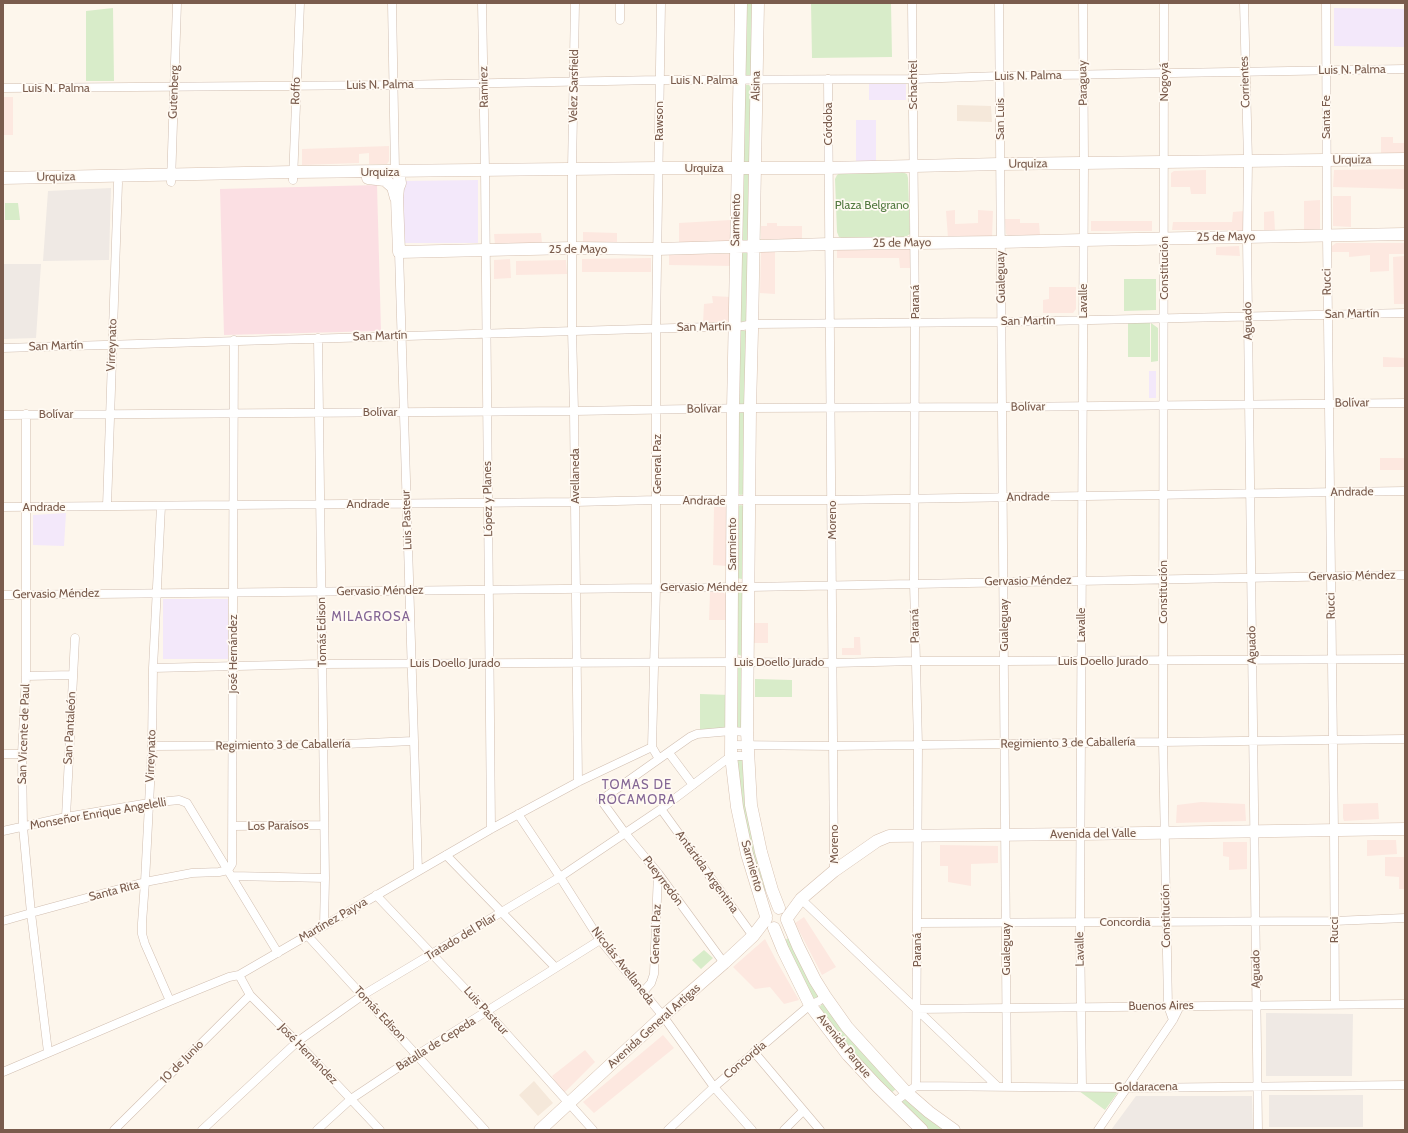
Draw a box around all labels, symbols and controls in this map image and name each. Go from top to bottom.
street label: Velez Sarsfield [566,49,582,123]
street label: Corrientes [1237,56,1253,108]
street label: Schachtel [906,60,920,110]
street label: Paraguay [1075,60,1091,106]
street label: Nogoyá [1157,62,1171,102]
street label: Luis N. Palma [1318,62,1386,78]
street label: Gutenberg [166,65,182,119]
street label: Ramirez [476,66,492,108]
street label: Luis N. Palma [994,68,1062,84]
street label: Alsina [749,71,763,101]
street label: Luis N. Palma [670,73,738,87]
street label: Roffo [288,77,304,105]
street label: Luis N. Palma [346,77,414,93]
street label: Luis N. Palma [22,81,90,95]
street label: Santa Fe [1319,95,1333,139]
street label: San Luis [993,98,1007,140]
street label: Rawson [652,101,666,141]
street label: Córdoba [821,102,835,146]
street label: Urquiza [1332,152,1372,168]
street label: Urquiza [1008,156,1048,172]
street label: Urquiza [684,161,724,175]
street label: Urquiza [360,165,400,179]
street label: Urquiza [36,169,76,185]
street label: Sarmiento [728,193,744,247]
park label: Plaza Belgrano [835,198,909,212]
street label: 25 de Mayo [1197,229,1255,245]
street label: 25 de Mayo [873,235,931,251]
street label: Constitución [1157,236,1171,300]
street label: 25 de Mayo [549,242,607,256]
street label: Gualeguay [993,250,1009,304]
street label: Rucci [1320,269,1334,295]
street label: Lavalle [1076,284,1090,318]
street label: Paraná [908,285,922,319]
street label: Aguado [1240,302,1256,340]
street label: San Martín [1325,306,1379,322]
street label: San Martín [1001,313,1055,329]
street label: Virreynato [104,318,120,372]
street label: San Martín [677,319,731,335]
street label: San Martín [352,328,408,344]
street label: San Martín [28,338,84,354]
street label: Bolívar [1335,395,1369,411]
street label: Bolívar [1011,399,1045,415]
street label: Bolívar [687,401,721,417]
street label: Bolívar [363,405,397,419]
street label: Bolívar [39,407,73,421]
street label: General Paz [650,434,664,494]
street label: Avellaneda [568,448,582,504]
street label: López y Planes [480,461,496,537]
street label: Andrade [1330,484,1374,500]
street label: Andrade [1006,489,1050,505]
street label: Luis Pasteur [399,490,415,550]
street label: Andrade [682,493,726,509]
street label: Andrade [346,497,390,511]
street label: Andrade [22,500,66,514]
street label: Moreno [825,500,839,540]
street label: Sarmiento [725,518,739,570]
street label: Constitución [1156,560,1170,624]
street label: Gervasio Méndez [1308,568,1396,584]
street label: Gervasio Méndez [984,573,1072,589]
street label: Gervasio Méndez [660,580,748,594]
street label: Gervasio Méndez [336,583,424,599]
street label: Gervasio Méndez [12,586,100,602]
street label: Rucci [1324,593,1338,619]
street label: Tomás Edison [314,597,330,667]
street label: Gualeguay [997,599,1011,651]
street label: Lavalle [1074,608,1088,642]
district label: MILAGROSA [331,609,411,625]
street label: Paraná [908,609,922,643]
street label: José Hernández [226,614,240,694]
street label: Aguado [1244,626,1260,664]
street label: Luis Doello Jurado [1058,654,1148,668]
street label: Luis Doello Jurado [734,655,824,669]
street label: Luis Doello Jurado [410,656,500,670]
street label: San Vicente de Paul [15,683,33,785]
street label: San Pantaleón [61,691,79,765]
street label: Virreynato [143,729,159,783]
street label: Regimiento 3 de Caballería [1000,735,1136,751]
street label: Regimiento 3 de Caballería [215,737,351,753]
district label: TOMAS DE ROCAMORA [598,777,676,808]
street label: Monseñor Enrique Angelelli [29,795,167,833]
street label: Los Paraísos [247,818,309,834]
street label: Moreno [827,824,841,864]
street label: Avenida del Valle [1050,826,1136,842]
street label: Antártida Argentina [672,828,742,916]
street label: Sarmiento [738,839,766,893]
street label: Pueyrredón [640,853,686,909]
street label: Santa Rita [87,877,141,905]
street label: Constitución [1158,884,1174,948]
street label: Martínez Payva [296,895,370,945]
street label: General Paz [648,904,664,964]
street label: Tratado del Pilar [423,910,499,964]
street label: Concordia [1099,915,1151,929]
street label: Rucci [1327,917,1341,943]
street label: Gualeguay [999,923,1013,975]
street label: Nicolás Avellaneda [588,924,658,1008]
street label: Lavalle [1072,931,1088,967]
street label: Paraná [910,933,924,967]
street label: Aguado [1248,950,1264,988]
street label: Avenida General Artigas [605,981,703,1071]
street label: Tomás Edison [351,984,409,1044]
street label: Luis Pasteur [461,984,511,1038]
street label: Buenos Aires [1128,998,1194,1014]
street label: Avenida Parque [814,1011,874,1081]
street label: Batalla de Cepeda [394,1014,478,1074]
street label: José Hernández [275,1021,341,1087]
street label: 10 de Junio [157,1037,207,1087]
street label: Concordia [721,1038,769,1082]
street label: Goldaracena [1114,1079,1178,1095]

